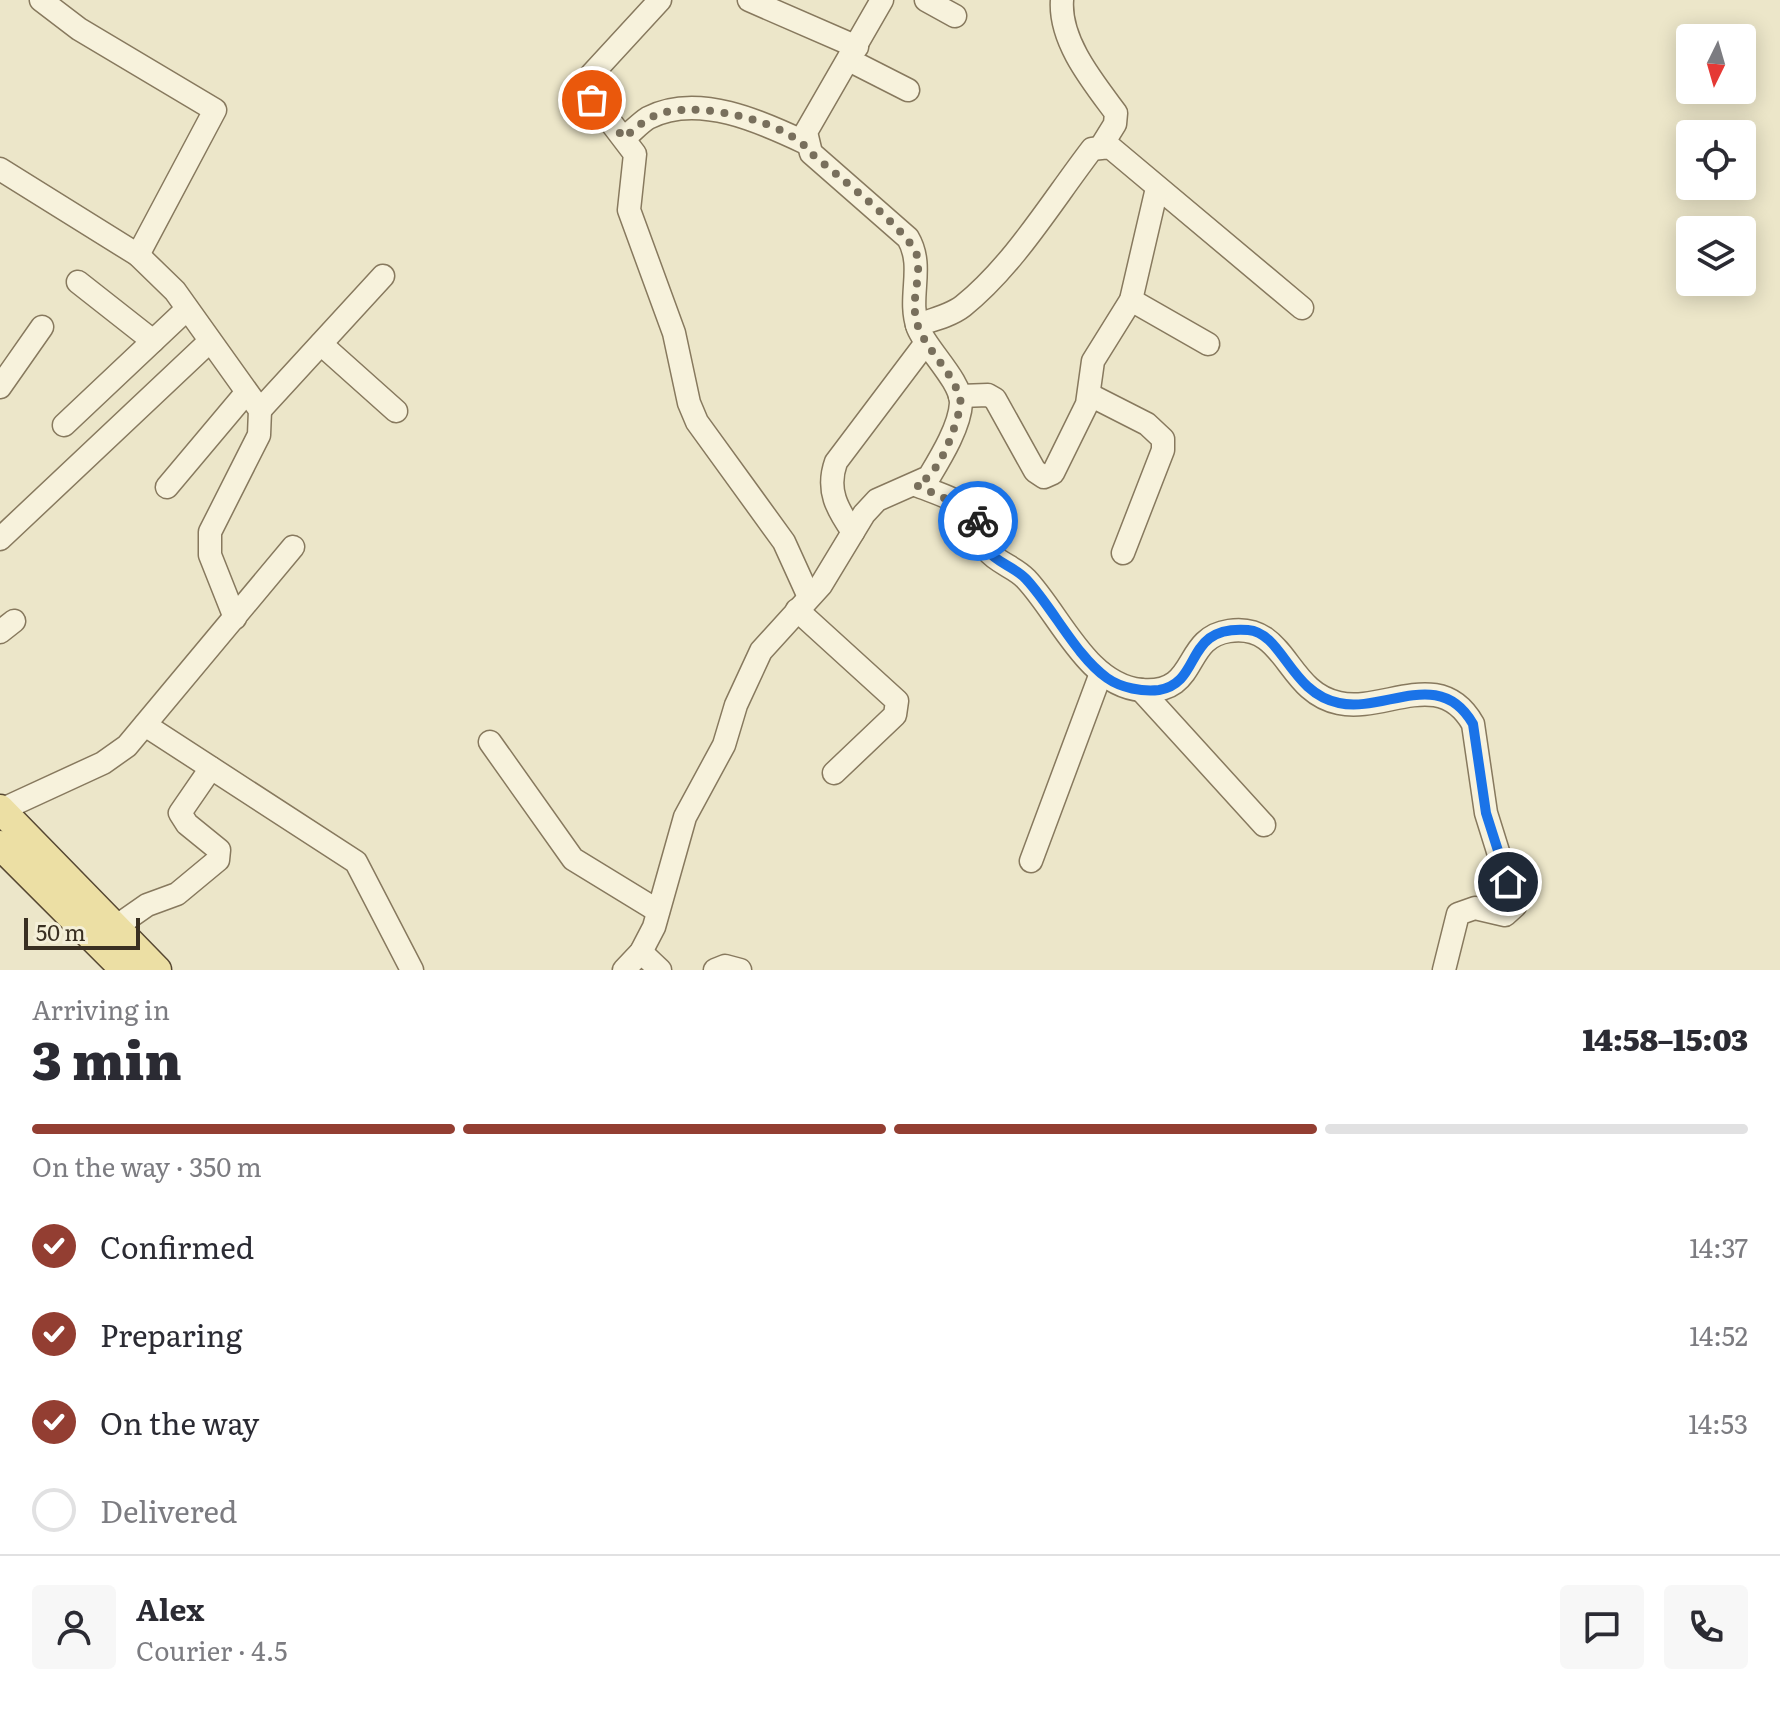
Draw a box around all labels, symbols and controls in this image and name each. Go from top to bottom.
north arrow [1676,24,1756,104]
map controls [1676,24,1756,296]
pin [558,66,626,134]
icon: bag [570,78,614,122]
button: locate [1676,120,1756,200]
button: layers [1676,216,1756,296]
courier [938,481,1018,561]
icon: bike [956,499,1000,543]
pin [1474,848,1542,916]
icon: home [1486,860,1530,904]
scale bar [24,914,140,950]
text: 50 m [36,915,86,948]
text: Arriving in [32,989,170,1028]
text: 14:58–15:03 [1583,1016,1748,1060]
text: 3 min [32,1019,182,1096]
text: On the way · 350 m [32,1146,262,1185]
icon: check [32,1224,76,1268]
text: Confirmed [100,1224,254,1268]
text: 14:37 [1689,1227,1748,1266]
icon: check [32,1312,76,1356]
text: Preparing [100,1312,242,1356]
text: 14:52 [1689,1315,1748,1354]
icon: check [32,1400,76,1444]
text: On the way [100,1400,259,1444]
text: 14:53 [1688,1403,1748,1442]
text: Delivered [100,1488,237,1532]
button: person [32,1585,116,1669]
button: chat [1560,1585,1644,1669]
button: phone [1664,1585,1748,1669]
text: Alex [136,1586,204,1630]
text: Courier · 4.5 [136,1630,288,1669]

